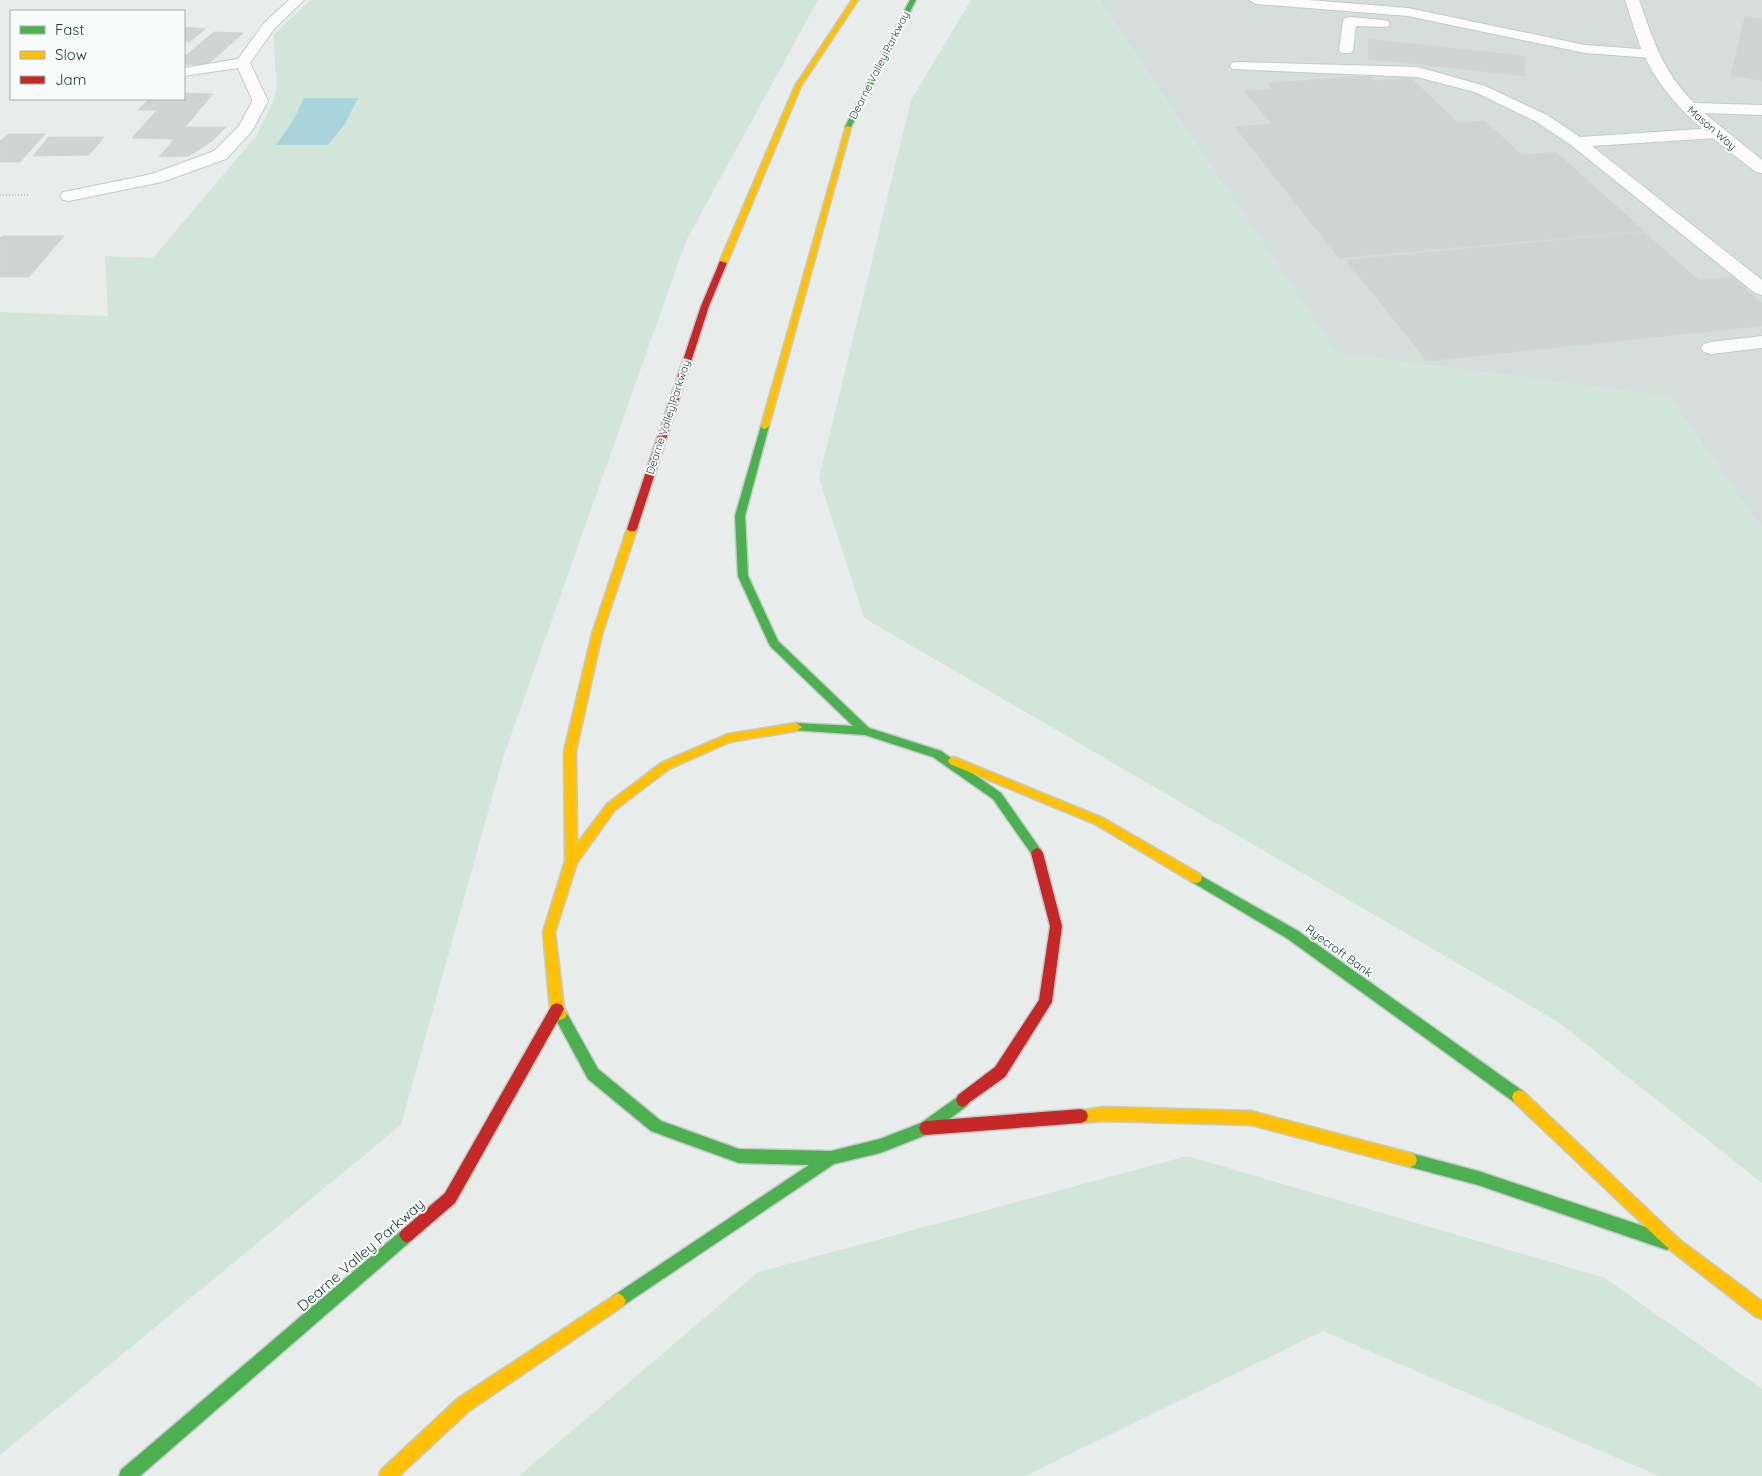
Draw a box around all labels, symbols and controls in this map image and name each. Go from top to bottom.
street label: Dearne Valley Parkway [846,9,912,121]
legend [10,10,185,100]
text: Fast [55,20,84,39]
text: Slow [55,45,87,64]
text: Jam [55,70,86,89]
street label: Mason Way [1685,103,1739,153]
street label: Dearne Valley Parkway [643,358,693,476]
street label: Ryecroft Bank [1303,921,1376,980]
street label: Dearne Valley Parkway [293,1194,428,1315]

